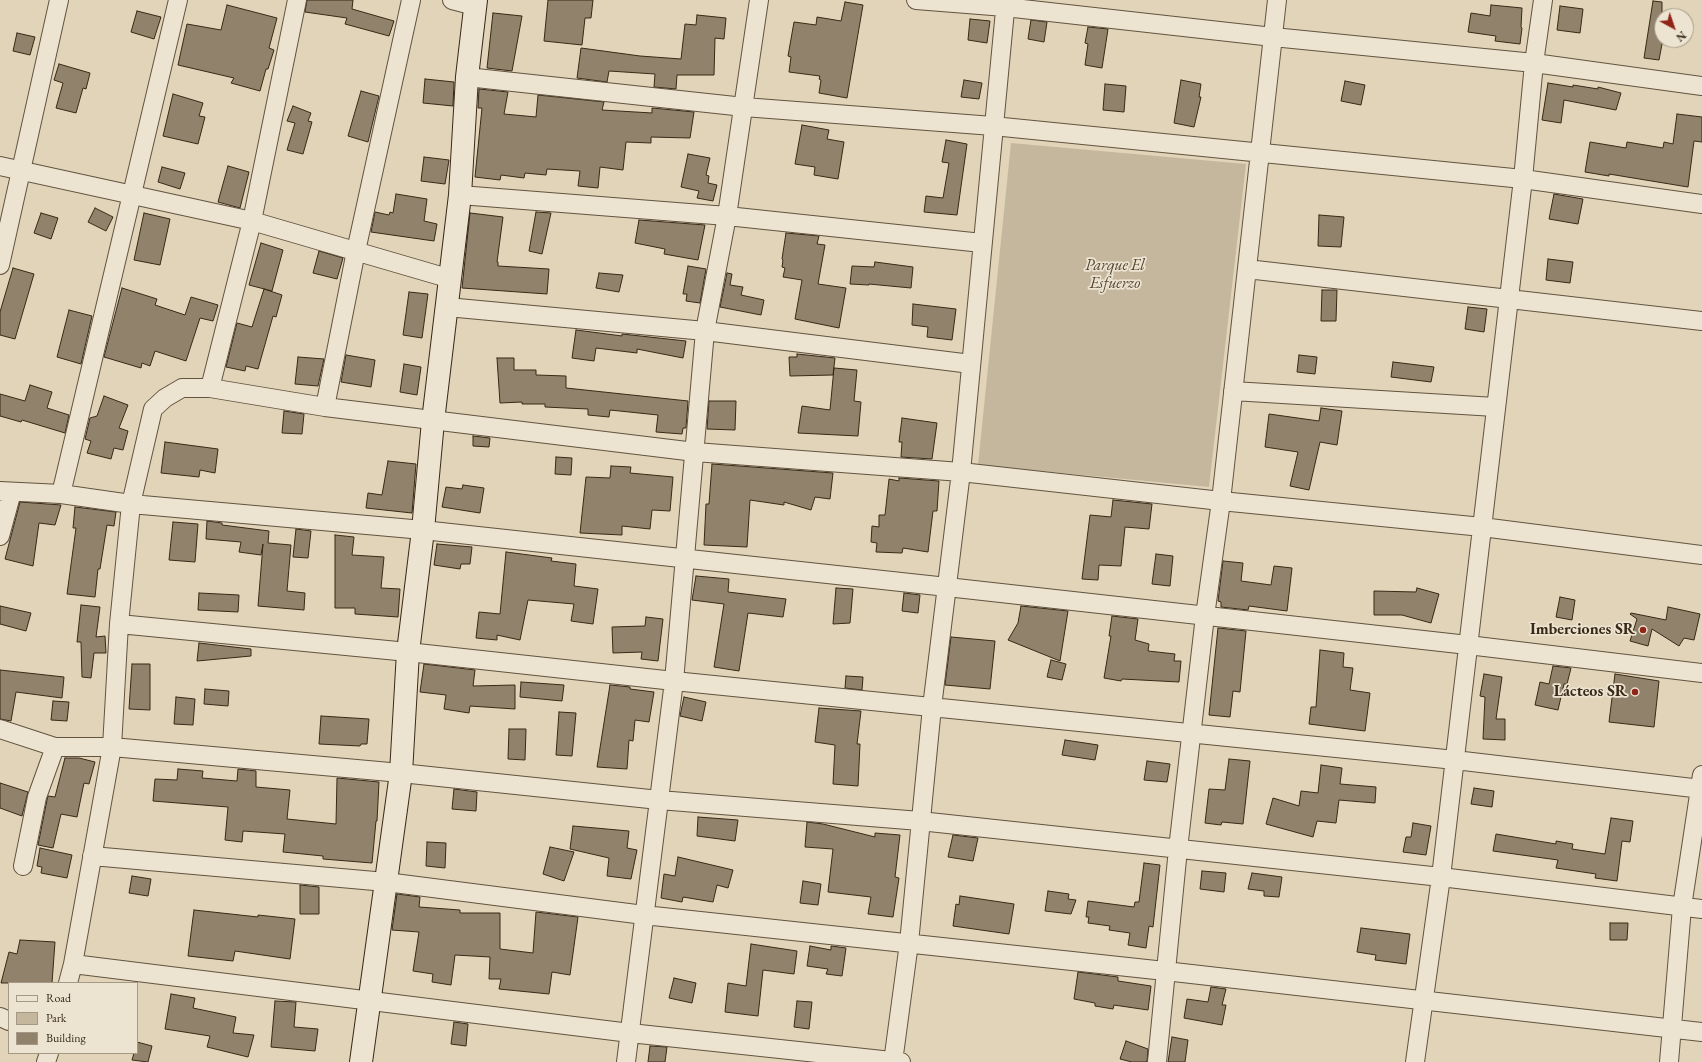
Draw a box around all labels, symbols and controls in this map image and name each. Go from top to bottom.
north arrow [1654,8,1694,48]
text: N [1673,28,1689,45]
park label: Parque El Esfuerzo [1085,256,1145,294]
place label: Imberciones SR [1530,620,1635,640]
marker: Imberciones SR [1638,625,1648,635]
place label: Lácteos SR [1554,682,1627,702]
marker: Lácteos SR [1630,687,1640,697]
legend [8,982,138,1054]
text: Road [46,990,71,1006]
text: Park [46,1010,66,1026]
text: Building [46,1030,86,1046]

